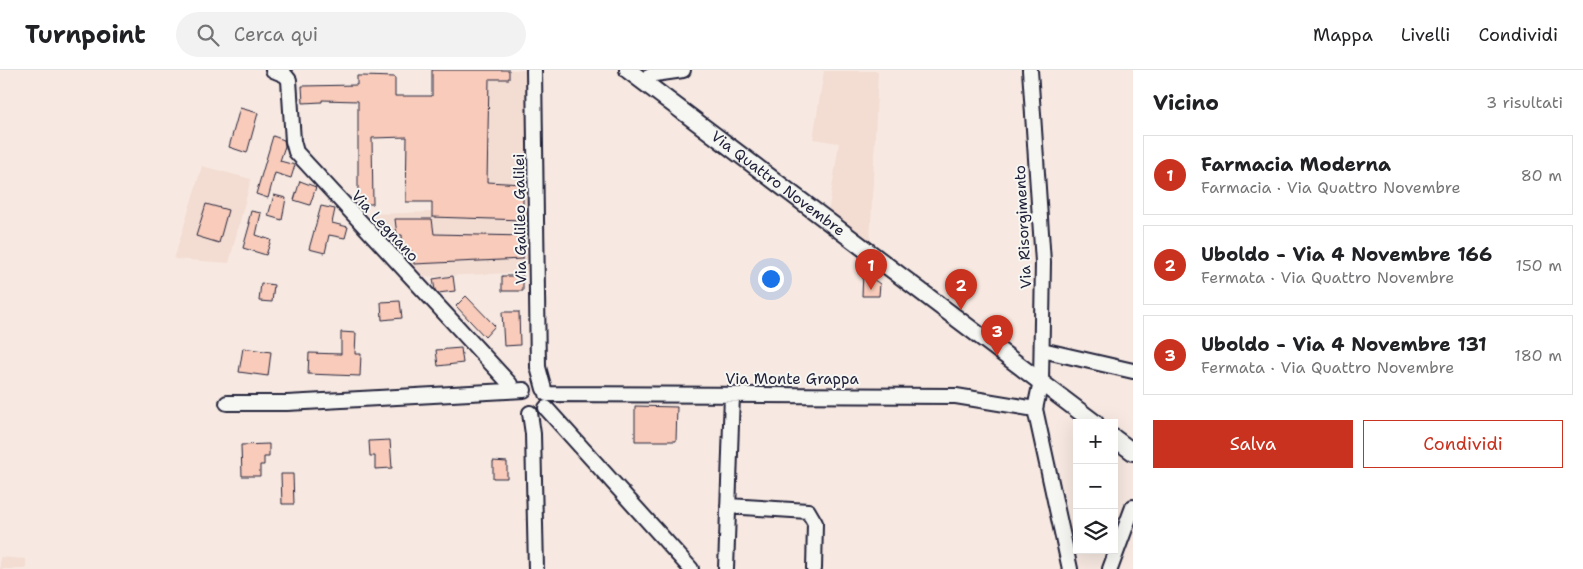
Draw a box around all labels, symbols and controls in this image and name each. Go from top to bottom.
search box [176,12,526,57]
text: Turnpoint [25,19,146,51]
icon: search [194,21,222,49]
text: Cerca qui [234,22,318,47]
text: Mappa [1313,23,1373,47]
text: Livelli [1401,23,1450,47]
text: Condividi [1478,23,1558,47]
text: Vicino [1153,89,1219,117]
text: 3 risultati [1486,92,1563,113]
street label: Via Quattro Novembre [707,126,849,240]
text: Farmacia Moderna [1201,152,1391,177]
street label: Via Galileo Galilei [509,153,531,285]
street label: Via Risorgimento [1010,165,1036,289]
text: 1 [1166,165,1174,186]
text: 80 m [1521,165,1562,186]
text: Farmacia · Via Quattro Novembre [1201,177,1461,198]
street label: Via Legnano [347,186,423,266]
text: Uboldo - Via 4 Novembre 166 [1201,242,1492,267]
pin: 1 [855,249,887,290]
text: 2 [1164,255,1176,276]
text: 150 m [1515,255,1562,276]
your location [758,266,784,292]
text: Fermata · Via Quattro Novembre [1201,267,1454,288]
pin: 2 [945,269,977,310]
pin: 3 [981,315,1013,356]
text: Uboldo - Via 4 Novembre 131 [1201,332,1487,357]
text: 3 [1164,345,1176,366]
text: 180 m [1514,345,1562,366]
text: Fermata · Via Quattro Novembre [1201,357,1454,378]
street label: Via Monte Grappa [725,369,860,389]
map controls [1073,419,1118,554]
button: + [1073,419,1118,464]
button: Salva [1153,420,1353,468]
button: Condividi [1363,420,1563,468]
button: − [1073,464,1118,509]
button: layers [1073,509,1118,554]

